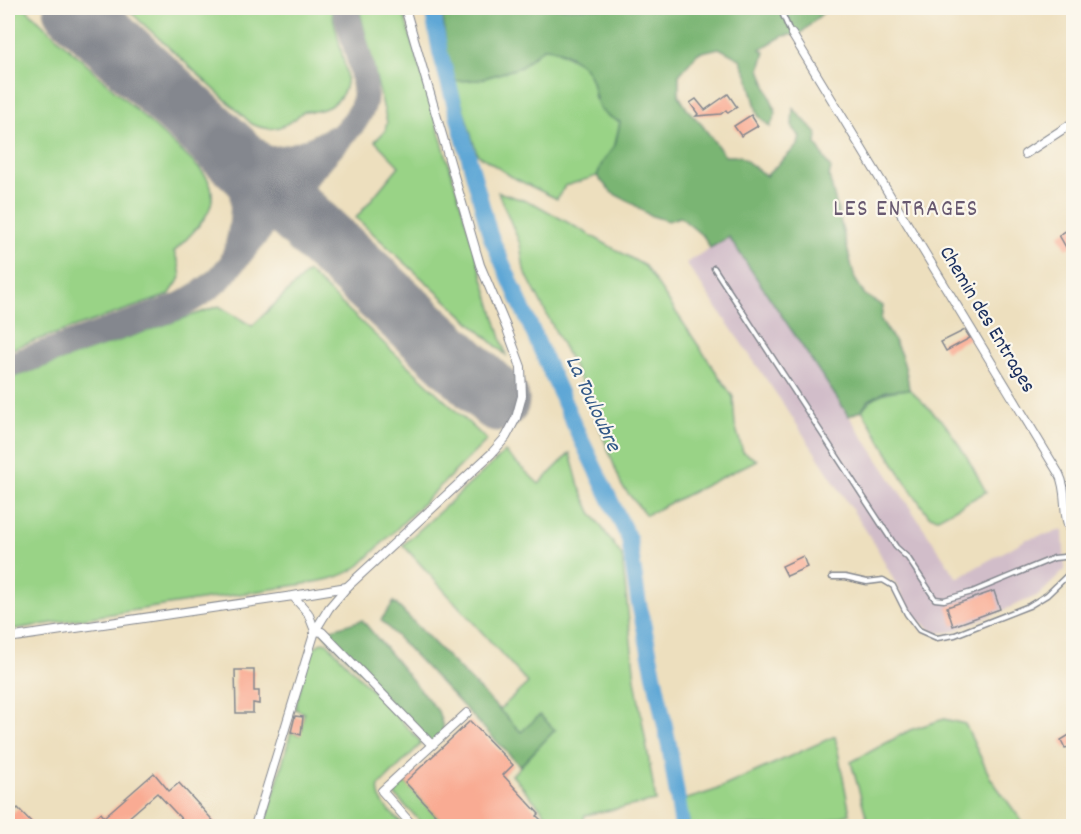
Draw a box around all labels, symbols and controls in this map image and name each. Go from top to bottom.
district label: LES ENTRAGES [833,193,979,227]
street label: Chemin des Entrages [930,241,1042,399]
water label: La Touloubre [556,351,628,458]

